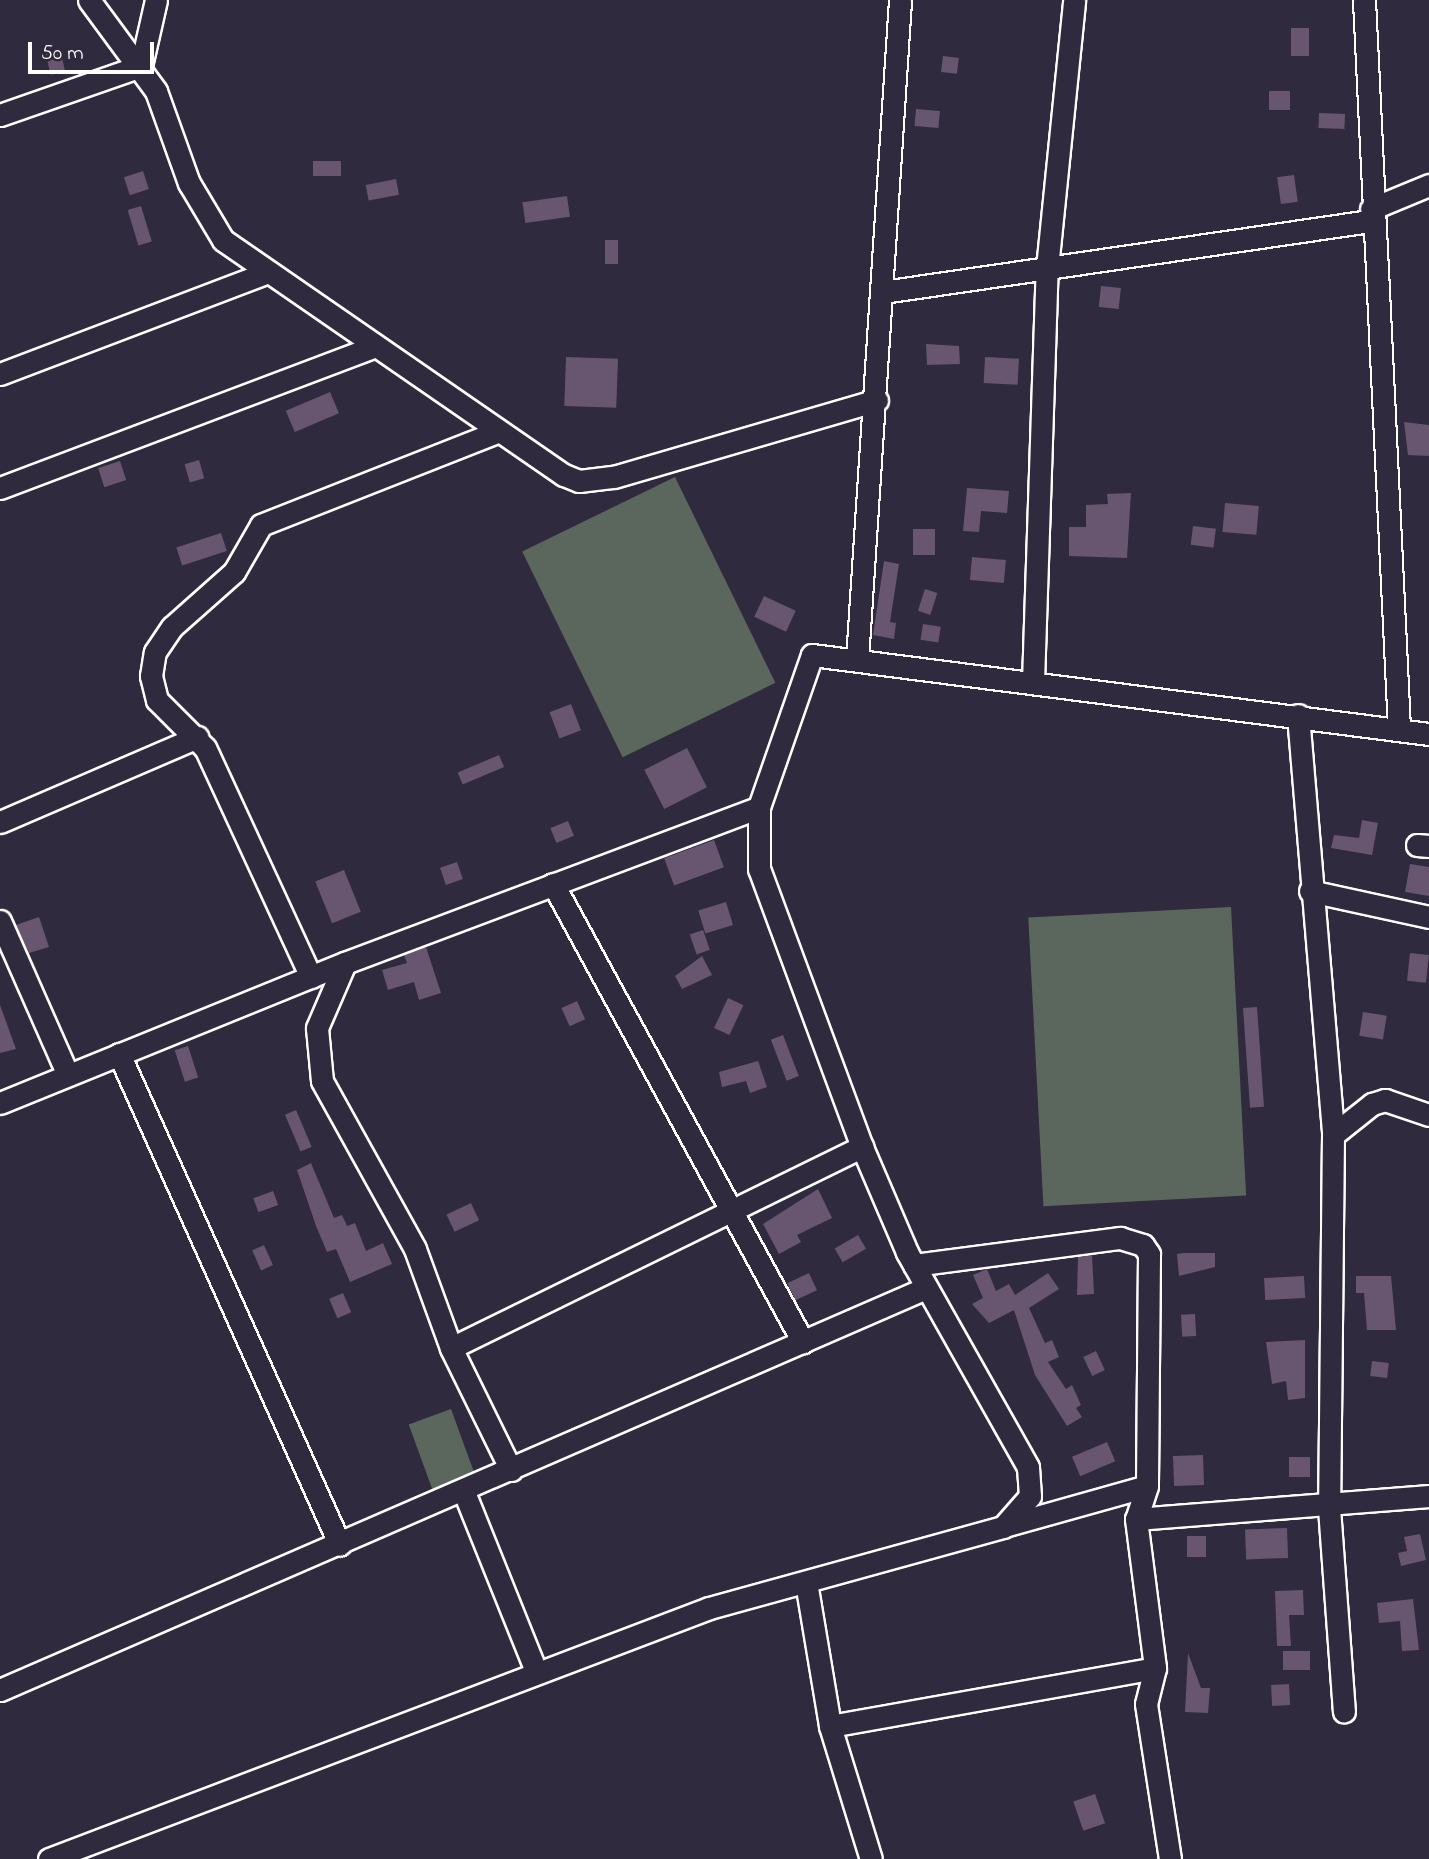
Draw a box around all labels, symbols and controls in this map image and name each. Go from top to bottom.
scale bar [32,28,158,72]
text: 50 m [41,39,84,69]

